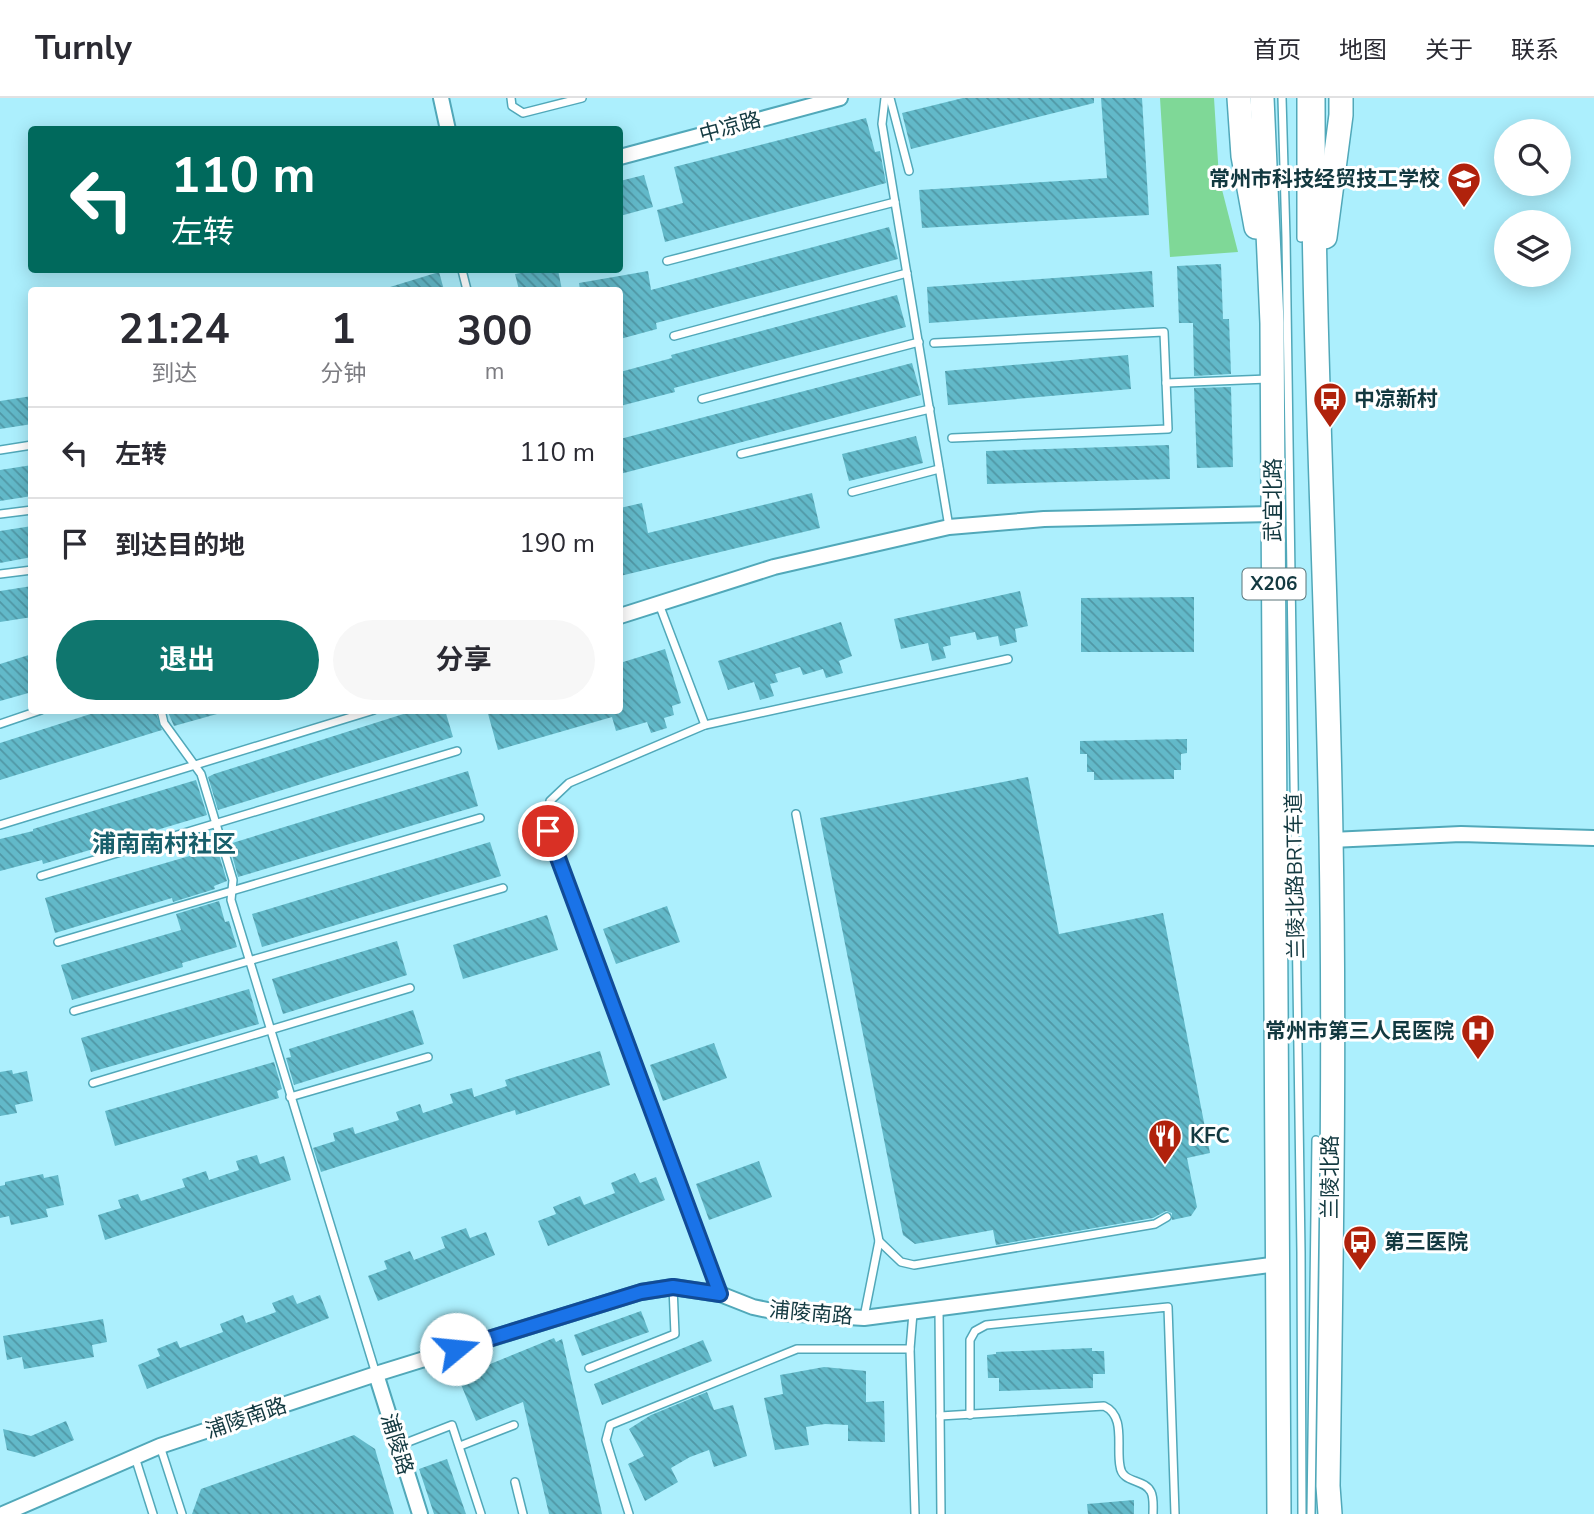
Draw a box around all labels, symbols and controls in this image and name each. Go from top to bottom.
text: Turnly [35,26,132,71]
text: 首页 [1253,34,1301,66]
text: 地图 [1339,34,1387,66]
text: 关于 [1425,34,1473,66]
text: 联系 [1511,34,1559,66]
street label: 中凉路 [696,105,764,149]
map controls [1494,119,1571,287]
button: search [1494,119,1571,196]
text: 110 m [171,142,315,209]
icon: left [56,154,147,245]
school or university icon: 常州市科技经贸技工学校 [1445,160,1483,209]
place label: 常州市科技经贸技工学校 [1209,165,1440,193]
button: layers [1494,210,1571,287]
text: 左转 [171,211,235,254]
text: 21:24 [119,301,230,358]
text: 1 [331,301,356,358]
text: 300 [457,303,532,360]
text: m [485,356,504,387]
text: 到达 [151,358,197,389]
text: 分钟 [320,358,366,389]
bus stop icon: 中凉新村 [1311,380,1349,429]
place label: 中凉新村 [1354,385,1438,413]
icon: left [56,434,94,472]
text: 110 m [519,435,595,470]
text: 左转 [115,437,167,472]
street label: 武宜北路 [1259,458,1287,542]
icon: arrive [56,525,94,563]
text: 190 m [519,526,595,561]
text: 到达目的地 [115,528,245,563]
road number: X206 [1242,569,1306,600]
button: 退出 [56,620,319,700]
button: 分享 [333,620,595,700]
street label: 兰陵北路BRT车道 [1280,793,1310,959]
pin [518,801,578,861]
icon: arrive [529,812,567,850]
district label: 浦南南村社区 [92,828,236,860]
hospital icon: 常州市第三人民医院 [1459,1012,1497,1061]
place label: 常州市第三人民医院 [1265,1017,1454,1045]
restaurant icon: KFC [1146,1117,1184,1166]
place label: KFC [1190,1122,1230,1150]
street label: 兰陵北路 [1316,1135,1344,1219]
bus stop icon: 第三医院 [1341,1223,1379,1272]
place label: 第三医院 [1384,1228,1468,1256]
street label: 浦陵南路 [768,1295,854,1331]
position arrow [419,1312,493,1386]
street label: 浦陵南路 [202,1391,290,1445]
street label: 浦陵路 [374,1410,420,1478]

